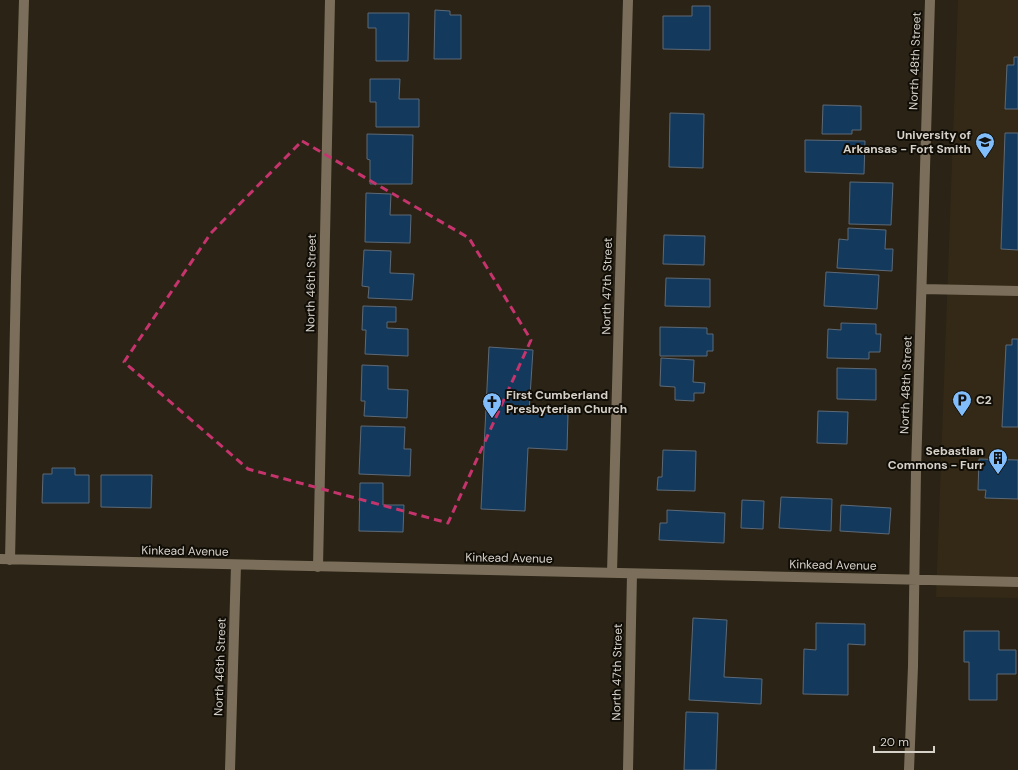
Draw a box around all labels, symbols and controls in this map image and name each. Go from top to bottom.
street label: North 48th Street [905,11,925,110]
place label: University of Arkansas - Fort Smith [843,127,971,157]
school or university icon: University of Arkansas - Fort Smith [974,131,996,159]
street label: North 46th Street [302,233,320,332]
street label: North 47th Street [598,237,616,335]
street label: North 48th Street [896,335,916,434]
place label: First Cumberland Presbyterian Church [506,387,627,417]
parking icon: C2 [951,389,973,417]
church icon: First Cumberland Presbyterian Church [481,391,503,419]
place label: C2 [976,392,992,408]
place label: Sebastian Commons - Furr [888,443,984,473]
building icon: Sebastian Commons - Furr [987,447,1009,475]
street label: Kinkead Avenue [141,542,229,560]
street label: Kinkead Avenue [465,549,553,567]
street label: Kinkead Avenue [789,556,877,574]
street label: North 46th Street [210,617,230,716]
street label: North 47th Street [608,623,626,721]
scale bar [874,728,934,754]
text: 20 m [880,734,909,750]

